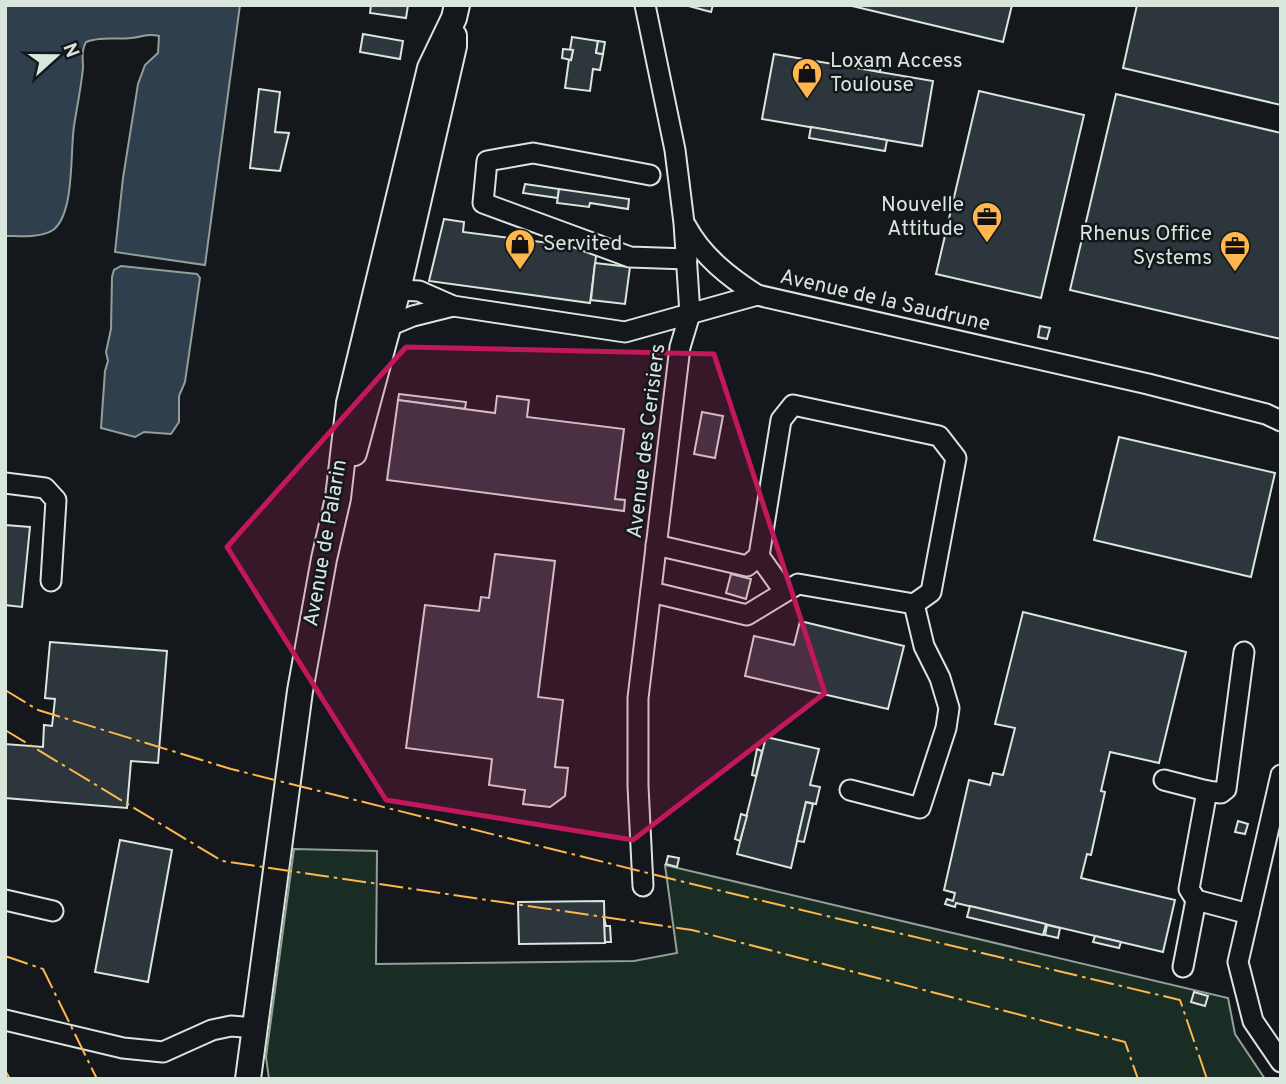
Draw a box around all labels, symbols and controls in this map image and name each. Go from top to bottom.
north arrow [21,21,91,91]
text: N [56,40,84,61]
place label: Loxam Access Toulouse [830,48,963,99]
shop icon: Loxam Access Toulouse [790,56,824,100]
place label: Nouvelle Attitude [881,192,964,243]
office icon: Nouvelle Attitude [970,200,1004,244]
place label: Rhenus Office Systems [1079,221,1212,272]
shop icon: Servited [503,227,537,271]
office icon: Rhenus Office Systems [1218,229,1252,273]
place label: Servited [543,231,622,258]
street label: Avenue de la Saudrune [777,264,993,338]
street label: Avenue des Cerisiers [622,342,672,540]
street label: Avenue de Palarin [298,457,354,629]

